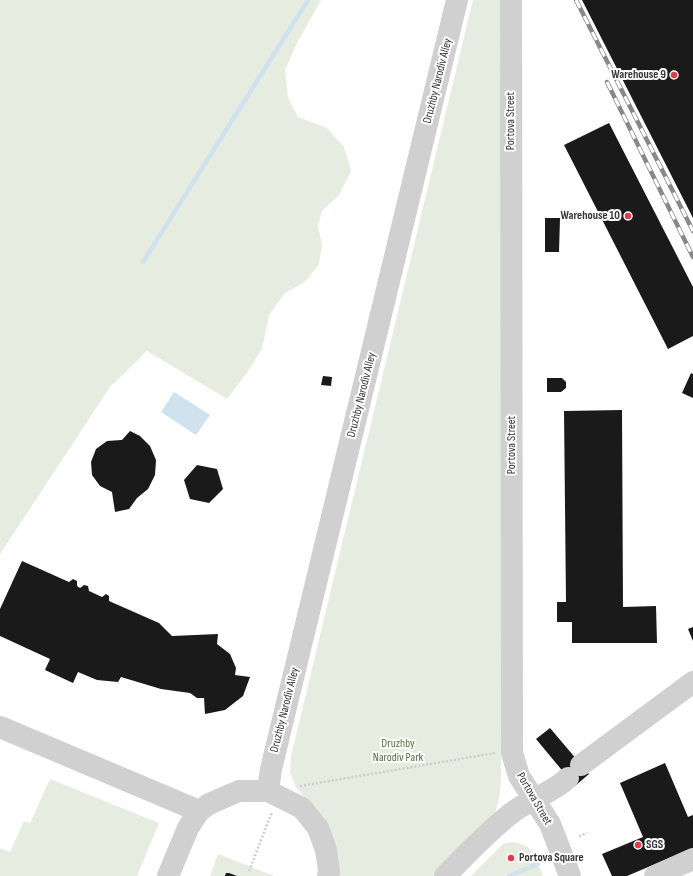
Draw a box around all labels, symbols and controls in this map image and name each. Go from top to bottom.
street label: Druzhby Narodiv Alley [420,37,456,125]
place label: Warehouse 9 [611,68,666,82]
marker: Warehouse 9 [669,70,679,80]
street label: Portova Street [504,92,518,150]
place label: Warehouse 10 [561,209,620,223]
marker: Warehouse 10 [623,211,633,221]
street label: Druzhby Narodiv Alley [344,351,380,439]
street label: Portova Street [505,416,519,474]
street label: Druzhby Narodiv Alley [267,666,303,754]
park label: Druzhby Narodiv Park [373,737,423,765]
street label: Portova Street [513,770,555,828]
place label: SGS [646,838,663,852]
marker: SGS [633,840,643,850]
place label: Portova Square [519,851,584,865]
marker: Portova Square [506,853,516,863]

